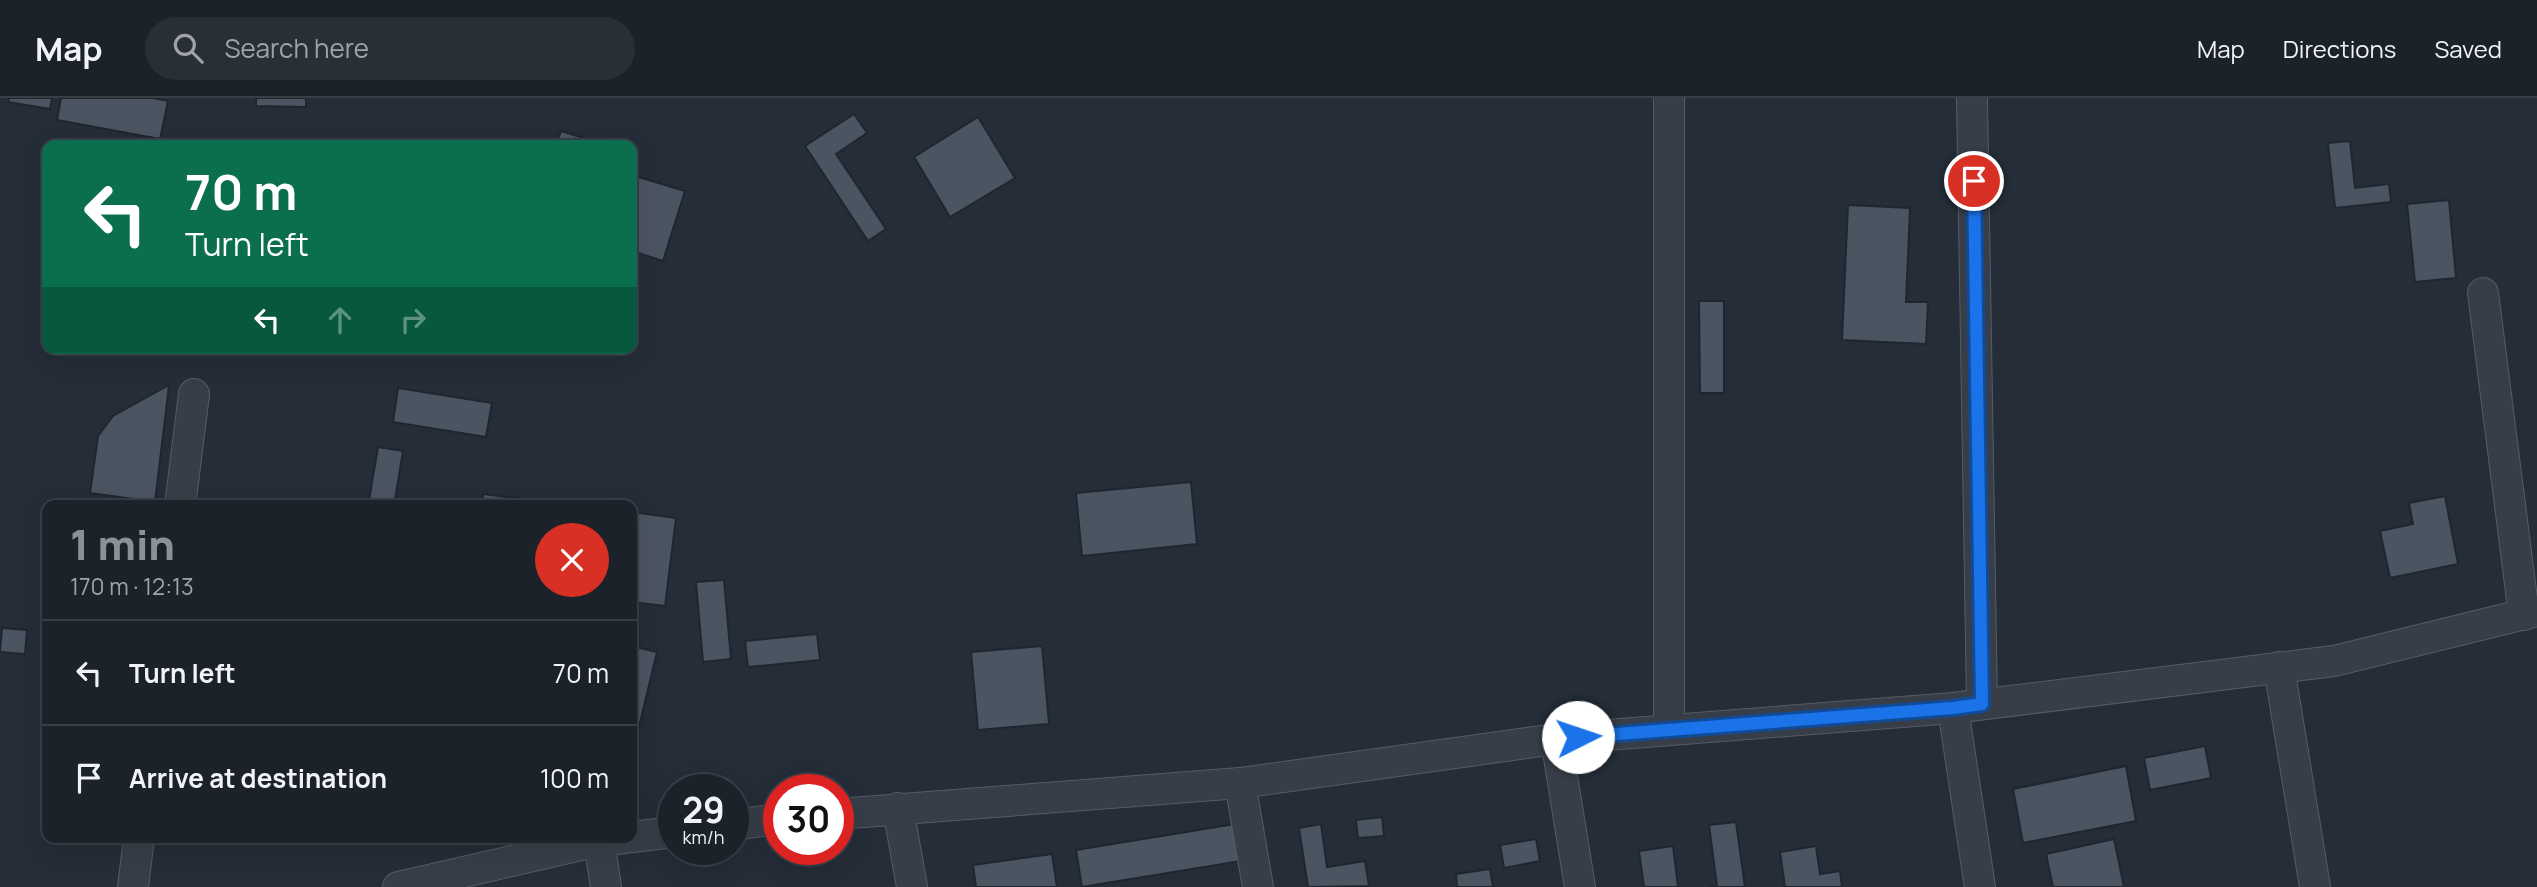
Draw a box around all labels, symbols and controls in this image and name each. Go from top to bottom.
search box [145,17,635,80]
text: Map [35,26,103,71]
icon: search [169,29,207,67]
text: Search here [225,30,369,66]
text: Map [2197,32,2245,65]
text: Directions [2283,32,2396,65]
text: Saved [2434,32,2502,65]
pin [1944,151,2004,211]
text: 70 m [185,158,297,225]
icon: arrive [1955,162,1993,200]
icon: left [70,168,161,259]
text: Turn left [185,222,309,266]
icon: left [248,301,286,339]
icon: ahead [321,301,359,339]
icon: right [394,301,432,339]
text: 1 min [70,515,175,573]
button: close [535,523,609,597]
text: 170 m · 12:13 [70,570,194,602]
icon: left [70,654,108,692]
text: Turn left [129,655,236,691]
text: 70 m [553,655,609,691]
position arrow [1541,700,1615,774]
icon: arrive [70,759,108,797]
text: Arrive at destination [129,760,387,796]
text: 100 m [540,760,609,796]
speed limit sign: 30 [763,774,854,865]
text: 29 [682,786,725,834]
text: km/h [683,825,724,849]

